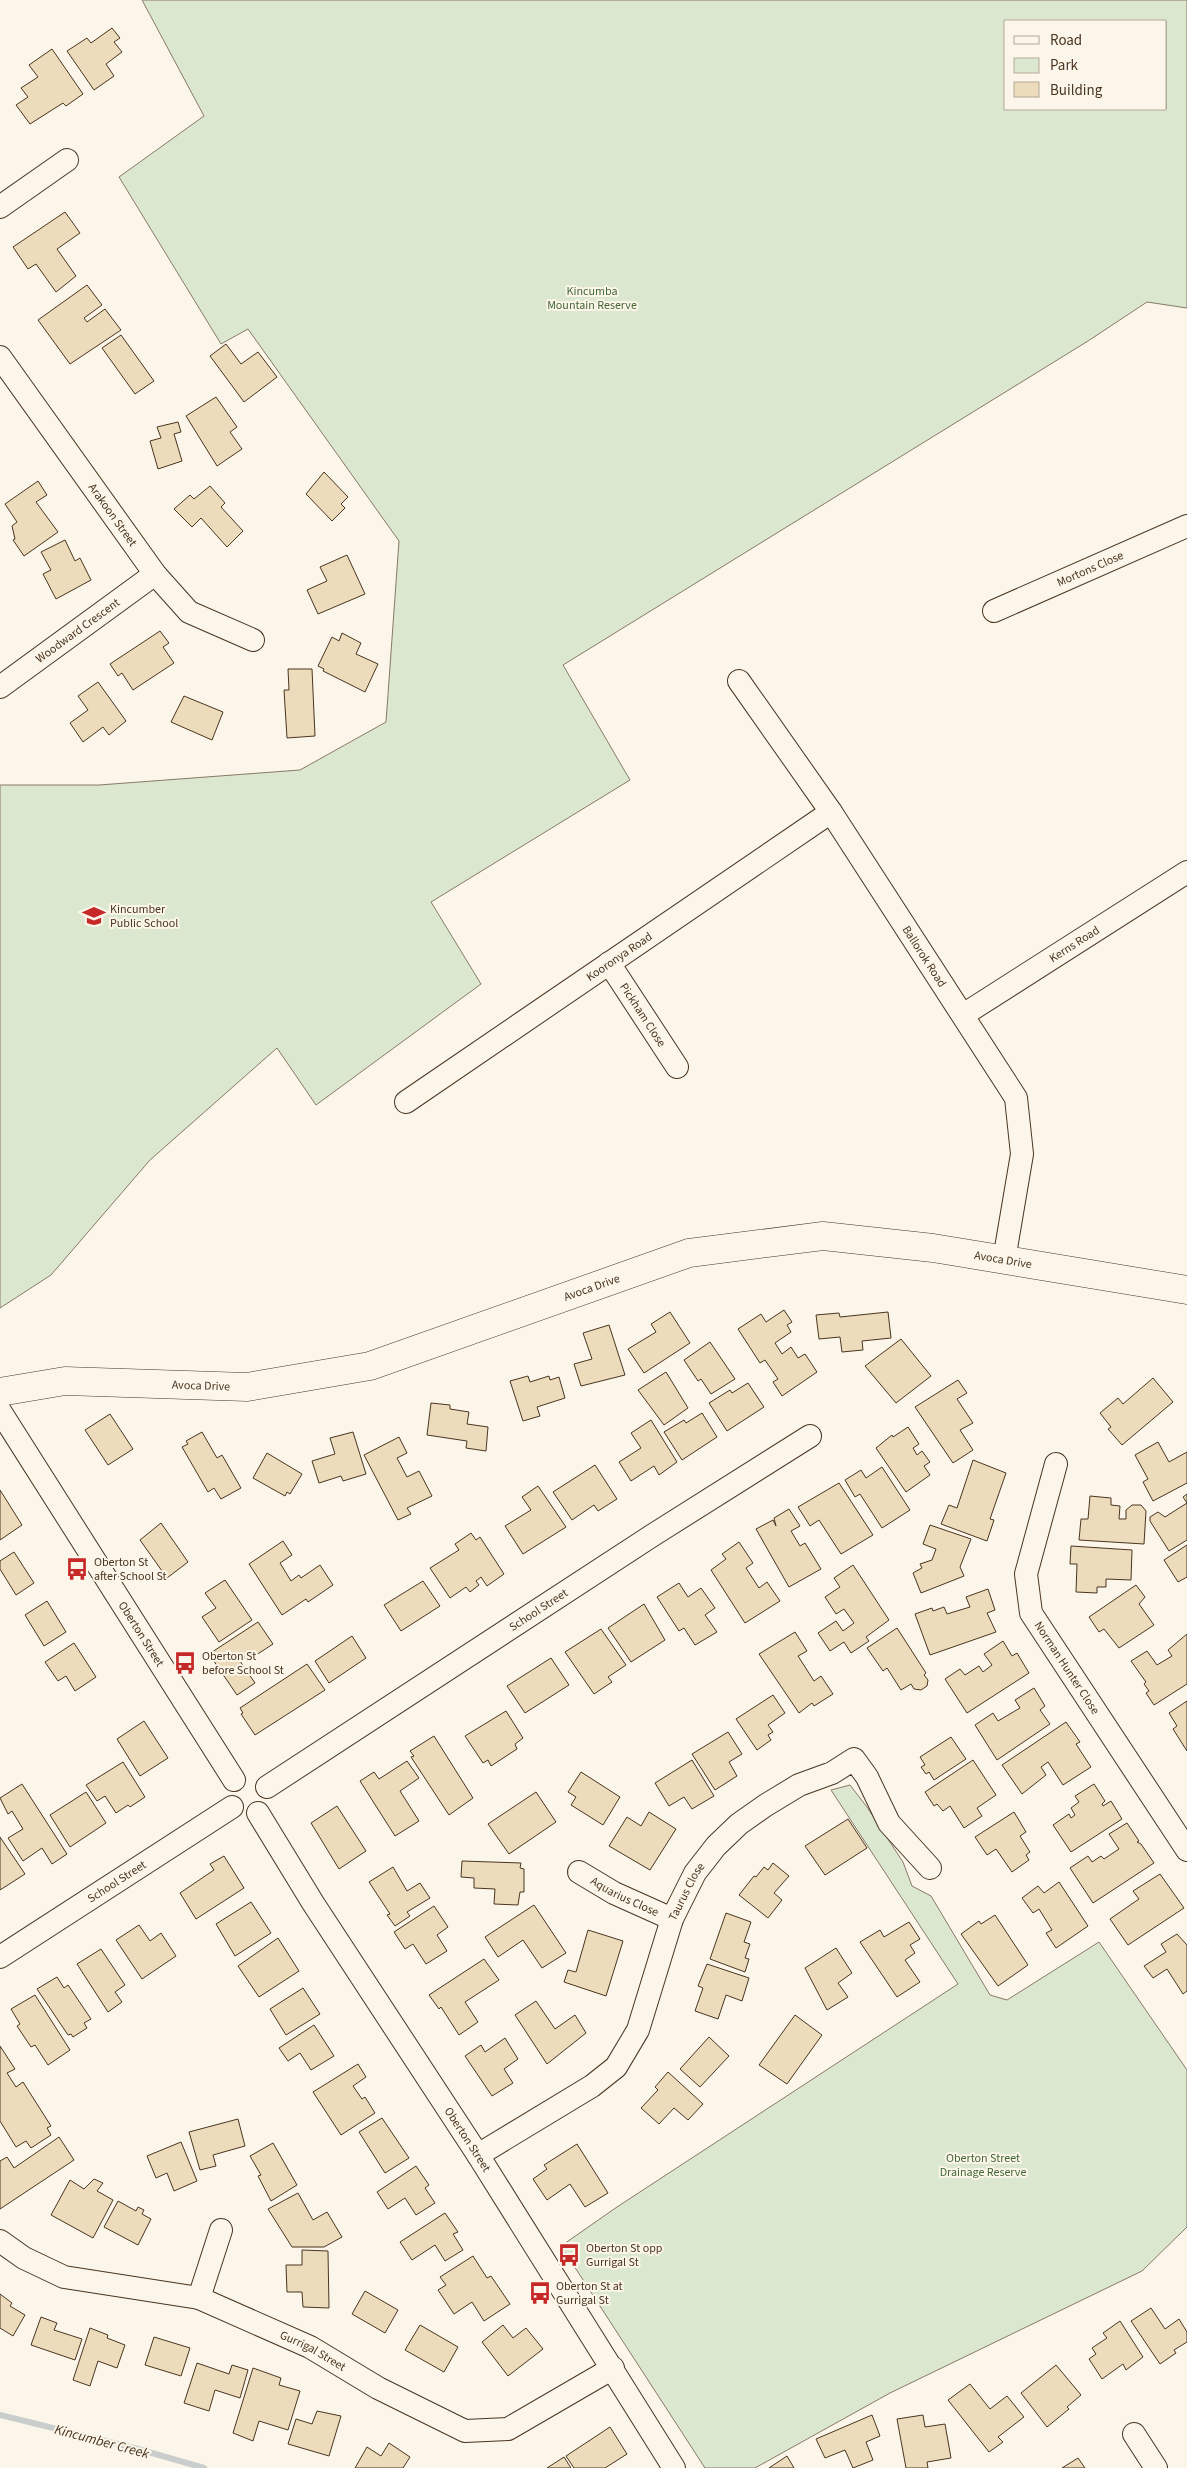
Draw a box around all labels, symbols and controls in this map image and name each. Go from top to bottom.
legend [1004,20,1167,110]
text: Road [1050,30,1082,51]
text: Park [1050,55,1079,76]
text: Building [1050,80,1103,101]
park label: Kincumba Mountain Reserve [547,283,637,314]
street label: Arakoon Street [84,480,141,550]
street label: Mortons Close [1054,547,1126,591]
street label: Woodward Crescent [32,594,123,667]
place label: Kincumber Public School [110,901,178,932]
school or university icon: Kincumber Public School [81,903,107,929]
street label: Ballorok Road [898,922,950,991]
street label: Kerns Road [1046,922,1103,967]
street label: Kooronya Road [583,928,656,986]
street label: Pickham Close [615,980,670,1051]
street label: Avoca Drive [973,1247,1033,1273]
street label: Avoca Drive [562,1270,622,1306]
street label: Avoca Drive [172,1377,230,1395]
place label: Oberton St after School St [94,1554,167,1585]
bus stop icon: Oberton St after School St [64,1556,90,1582]
street label: School Street [506,1585,571,1636]
street label: Oberton Street [114,1598,168,1670]
street label: Norman Hunter Close [1030,1618,1104,1718]
place label: Oberton St before School St [202,1648,284,1679]
bus stop icon: Oberton St before School St [172,1650,198,1676]
street label: School Street [84,1857,150,1907]
street label: Taurus Close [664,1859,709,1924]
street label: Aquarius Close [587,1873,661,1921]
street label: Oberton Street [440,2104,495,2175]
park label: Oberton Street Drainage Reserve [940,2150,1026,2181]
place label: Oberton St opp Gurrigal St [586,2240,663,2271]
bus stop icon: Oberton St opp Gurrigal St [556,2242,582,2268]
place label: Oberton St at Gurrigal St [556,2278,623,2309]
bus stop icon: Oberton St at Gurrigal St [527,2280,553,2306]
street label: Gurrigal Street [277,2327,349,2376]
water label: Kincumber Creek [52,2420,152,2464]

